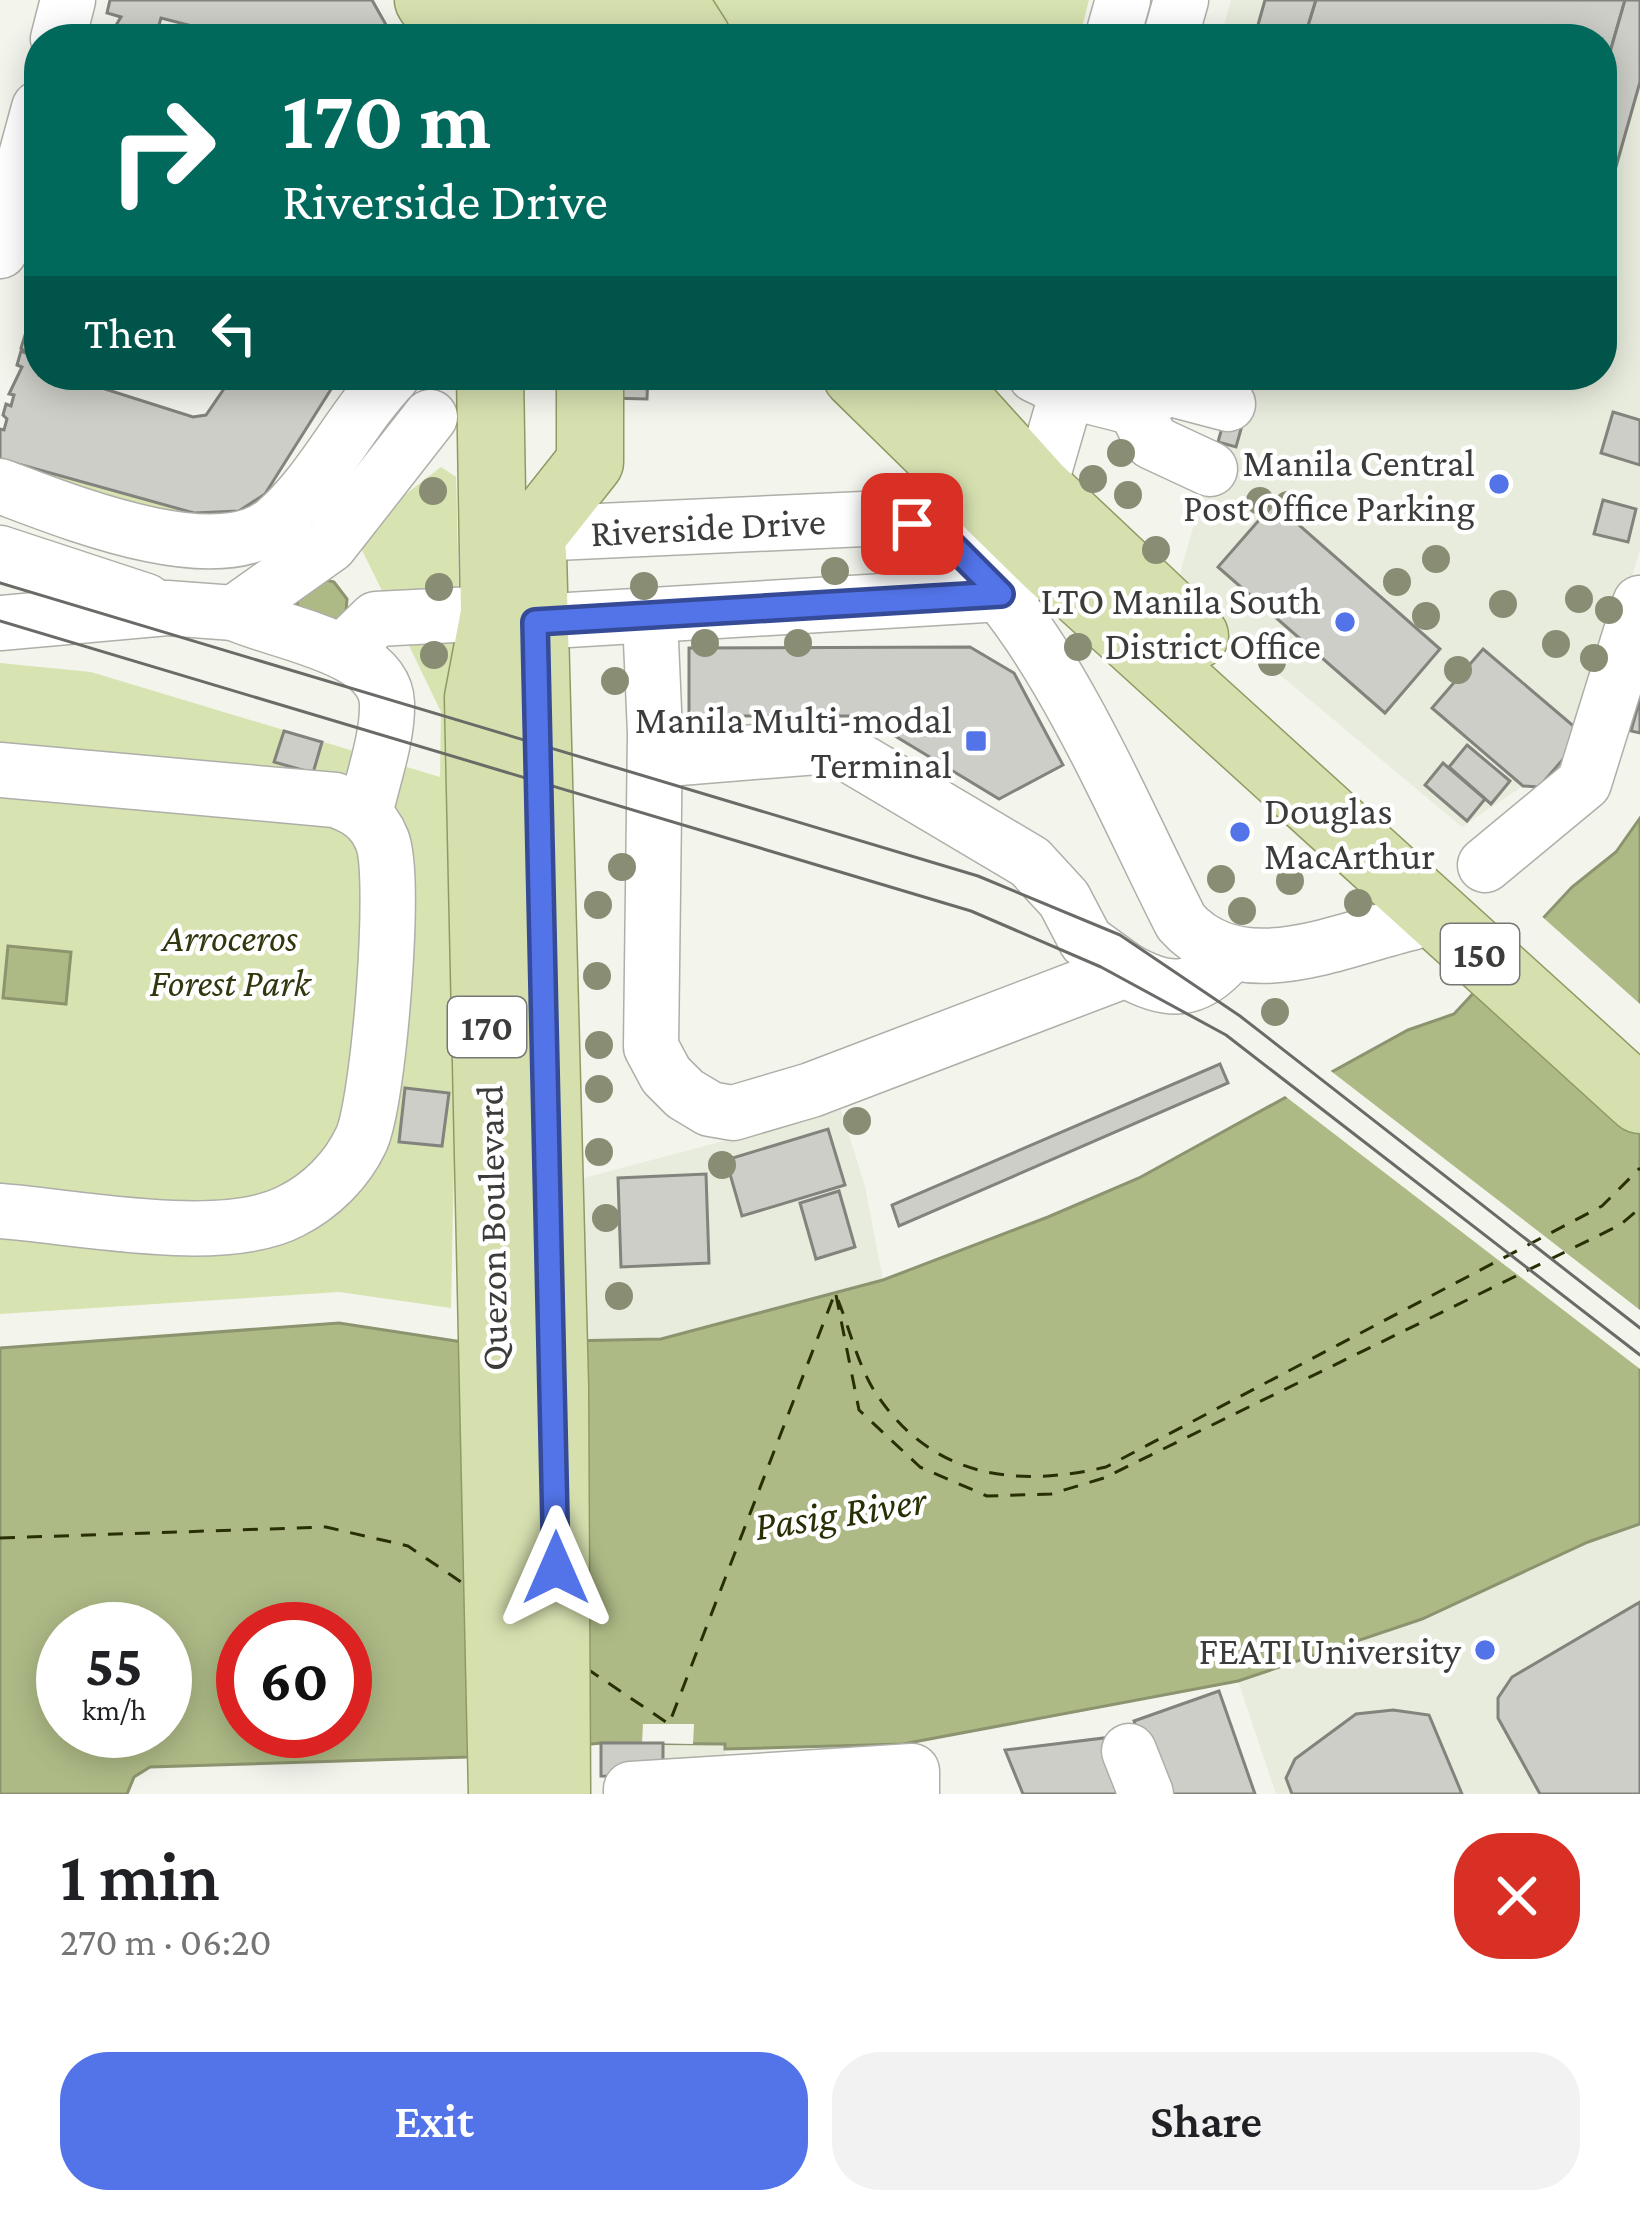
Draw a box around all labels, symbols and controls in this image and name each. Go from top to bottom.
icon: right [84,72,240,228]
text: 170 m [282,73,491,166]
text: Riverside Drive [282,171,608,231]
icon: left [201,300,267,366]
text: Then [84,308,177,358]
place label: Manila Central Post Office Parking [1183,441,1475,530]
marker: Manila Central Post Office Parking [1486,471,1512,497]
pin [861,473,963,575]
icon: arrive [879,491,945,557]
street label: Riverside Drive [589,499,827,554]
place label: LTO Manila South District Office [1040,579,1321,667]
marker: LTO Manila South District Office [1332,609,1358,635]
place label: Manila Multi-modal Terminal [635,698,952,786]
marker: Manila Multi-modal Terminal [963,728,989,754]
place label: Douglas MacArthur [1264,789,1435,877]
marker: Douglas MacArthur [1227,819,1253,845]
park label: Arroceros Forest Park [149,916,313,1004]
road number: 150 [1441,924,1519,984]
road number: 170 [448,997,526,1057]
street label: Quezon Boulevard [468,1085,515,1371]
water label: Pasig River [751,1476,931,1549]
position arrow [493,1505,619,1631]
speed limit sign: 60 [216,1602,372,1758]
place label: FEATI University [1198,1629,1462,1673]
text: 55 [85,1631,143,1698]
marker: FEATI University [1472,1637,1498,1663]
text: km/h [82,1693,146,1726]
button: close [1454,1833,1580,1959]
text: 1 min [60,1835,220,1915]
text: 270 m · 06:20 [60,1920,272,1963]
button: Exit [60,2052,808,2190]
button: Share [832,2052,1580,2190]

